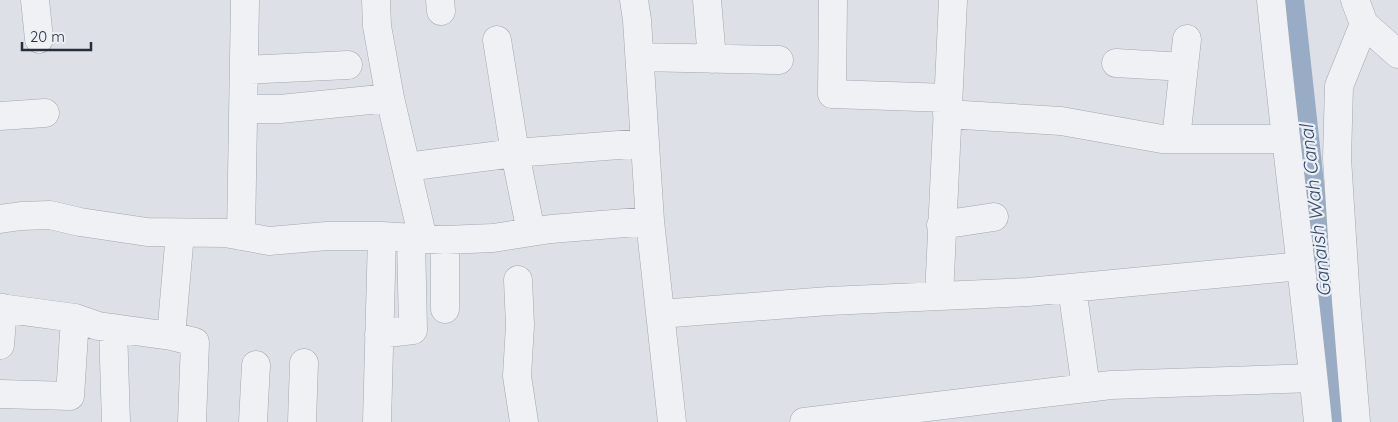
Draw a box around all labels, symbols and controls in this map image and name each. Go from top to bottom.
scale bar [22,20,91,52]
text: 20 m [30,27,65,46]
water label: Ganaish Wah Canal [1294,121,1336,298]

